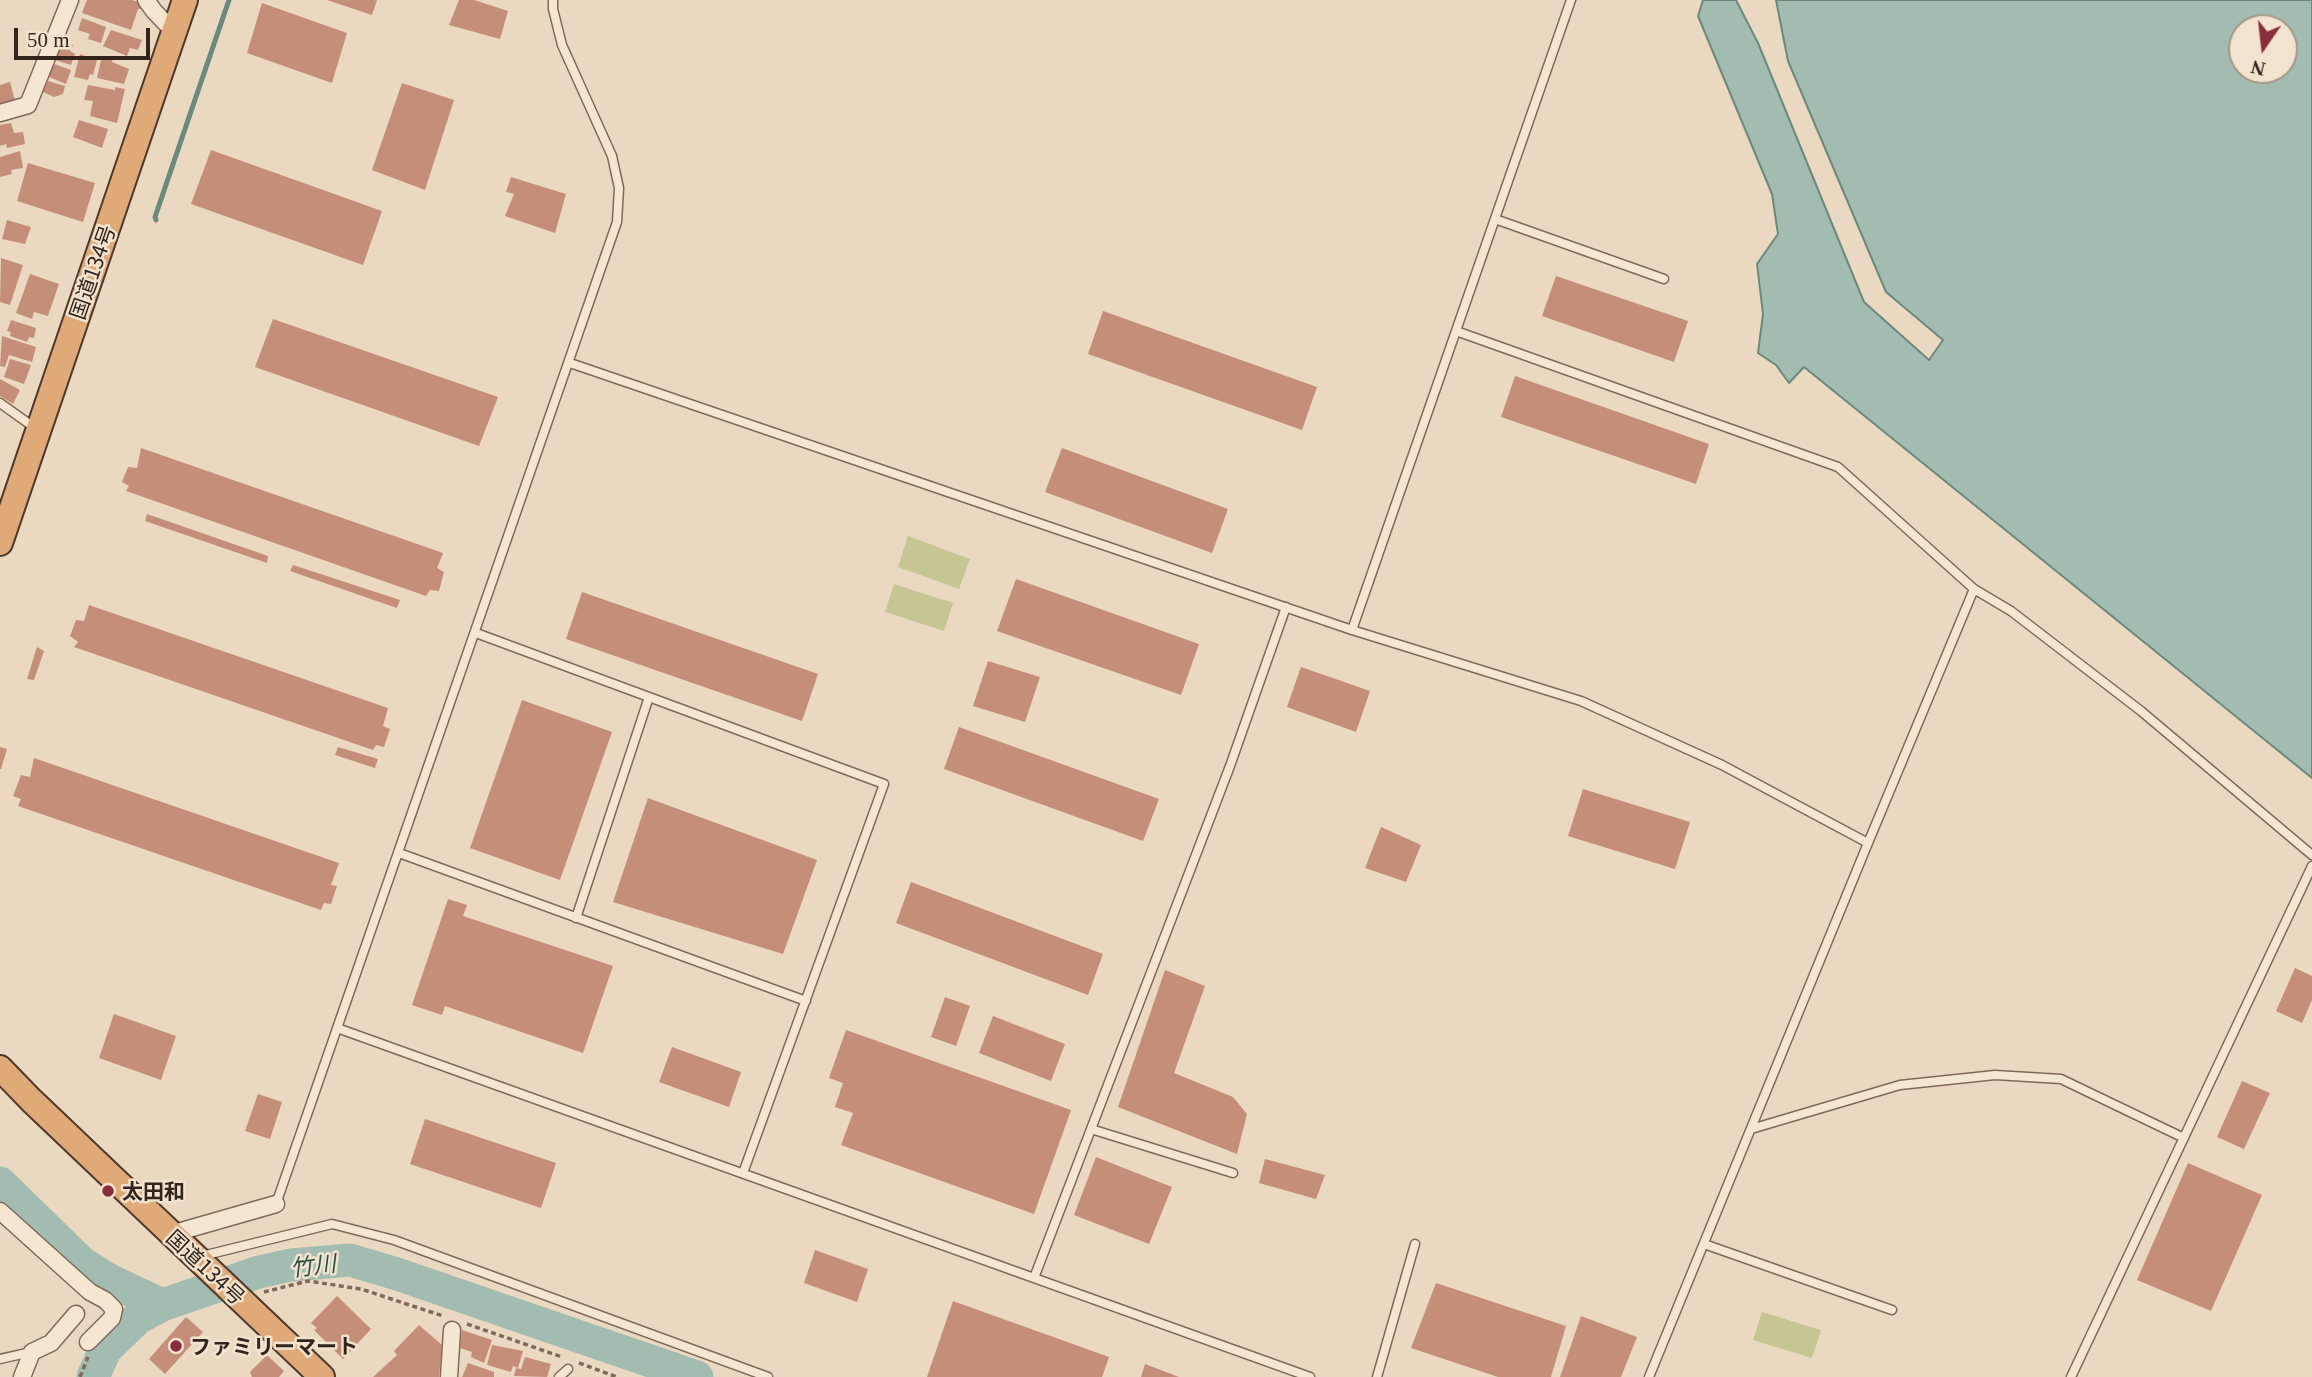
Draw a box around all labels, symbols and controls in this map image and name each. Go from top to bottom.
scale bar [18,14,154,58]
north arrow [2228,14,2298,84]
text: 50 m [27,28,70,52]
text: N [2249,56,2267,80]
street label: 国道134号 [64,222,120,322]
place label: 太田和 [122,1178,185,1204]
marker: 太田和 [100,1183,116,1199]
street label: 国道134号 [162,1224,250,1310]
water label: 竹川 [288,1248,338,1282]
place label: ファミリーマート [190,1333,358,1359]
marker: ファミリーマート [168,1338,184,1354]

